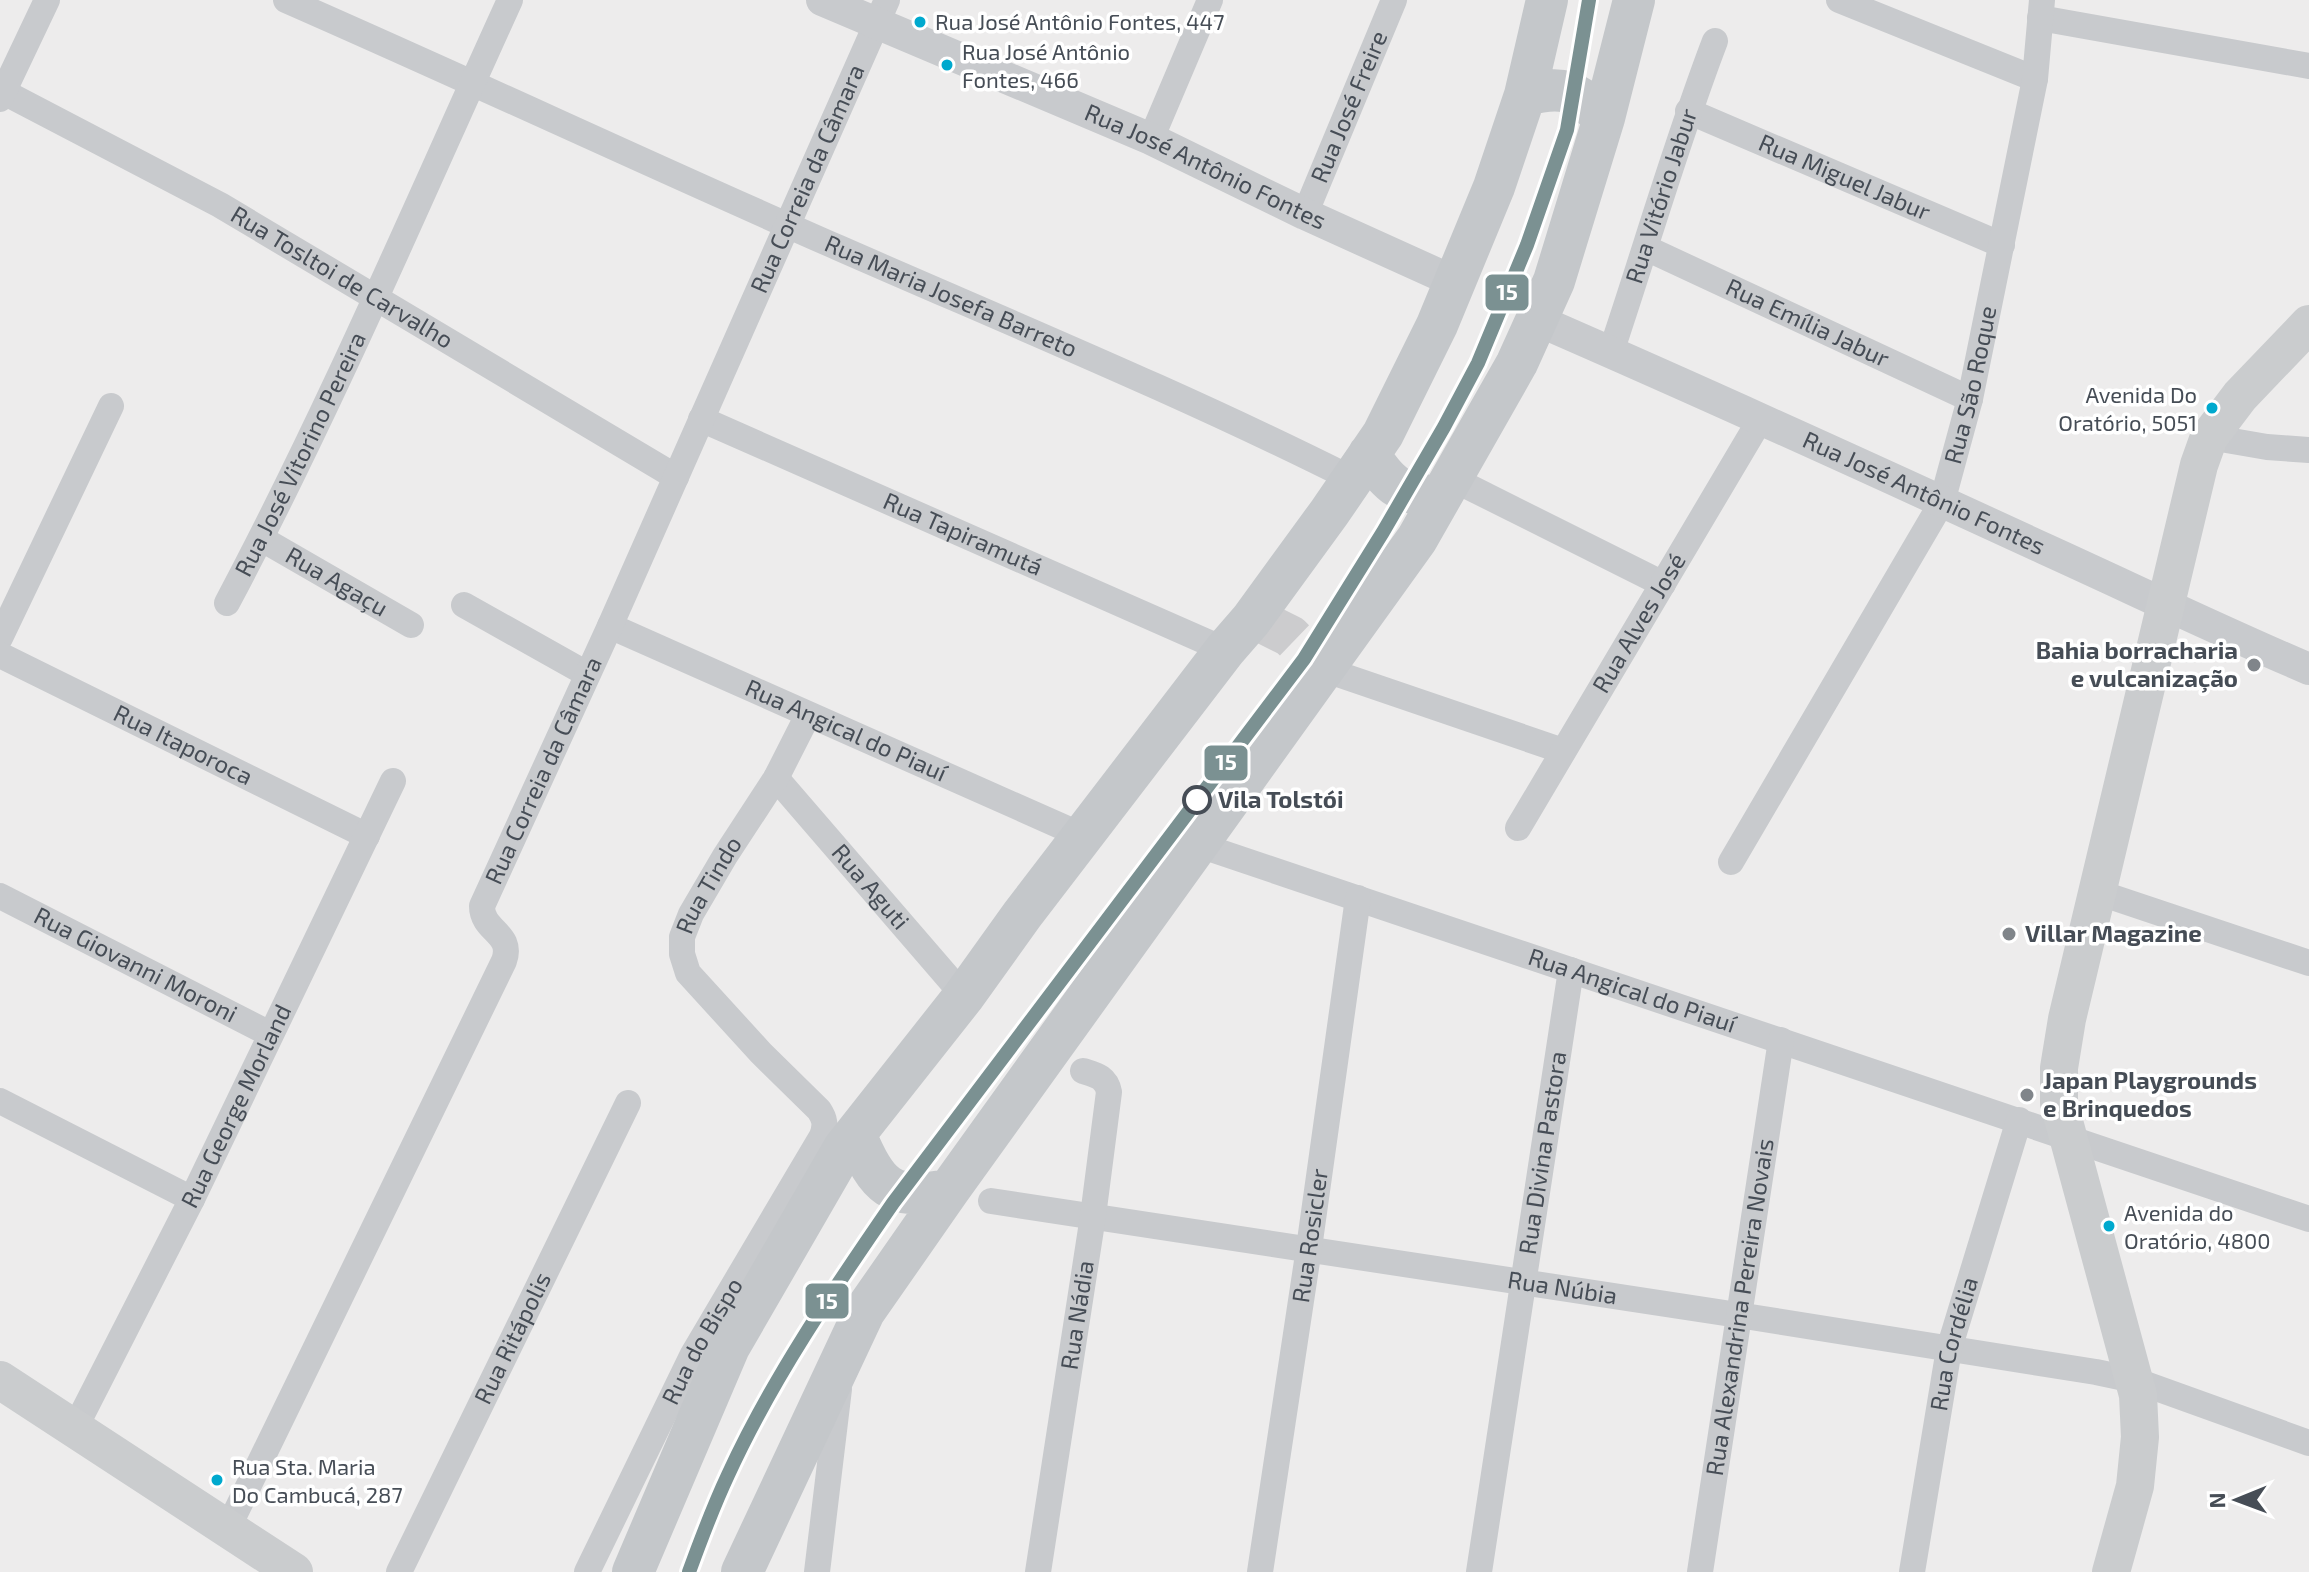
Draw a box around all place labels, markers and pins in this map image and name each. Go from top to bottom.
place label: Rua José Antônio Fontes, 447 [935,8,1224,34]
marker: Rua José Antônio Fontes, 447 [912,14,928,30]
place label: Rua José Antônio Fontes, 466 [962,38,1130,92]
marker: Rua José Antônio Fontes, 466 [939,57,955,73]
place label: Avenida Do Oratório, 5051 [2058,381,2197,435]
marker: Avenida Do Oratório, 5051 [2204,400,2220,416]
place label: Bahia borracharia e vulcanização [2036,635,2238,693]
marker: Bahia borracharia e vulcanização [2245,656,2263,674]
place label: Vila Tolstói [1218,784,1344,813]
marker: Vila Tolstói [1183,786,1211,814]
place label: Villar Magazine [2025,918,2202,947]
marker: Villar Magazine [2000,925,2018,943]
place label: Japan Playgrounds e Brinquedos [2043,1065,2257,1122]
marker: Japan Playgrounds e Brinquedos [2018,1086,2036,1104]
place label: Avenida do Oratório, 4800 [2124,1199,2271,1253]
marker: Avenida do Oratório, 4800 [2101,1218,2117,1234]
place label: Rua Sta. Maria Do Cambucá, 287 [232,1453,403,1507]
marker: Rua Sta. Maria Do Cambucá, 287 [209,1472,225,1488]

